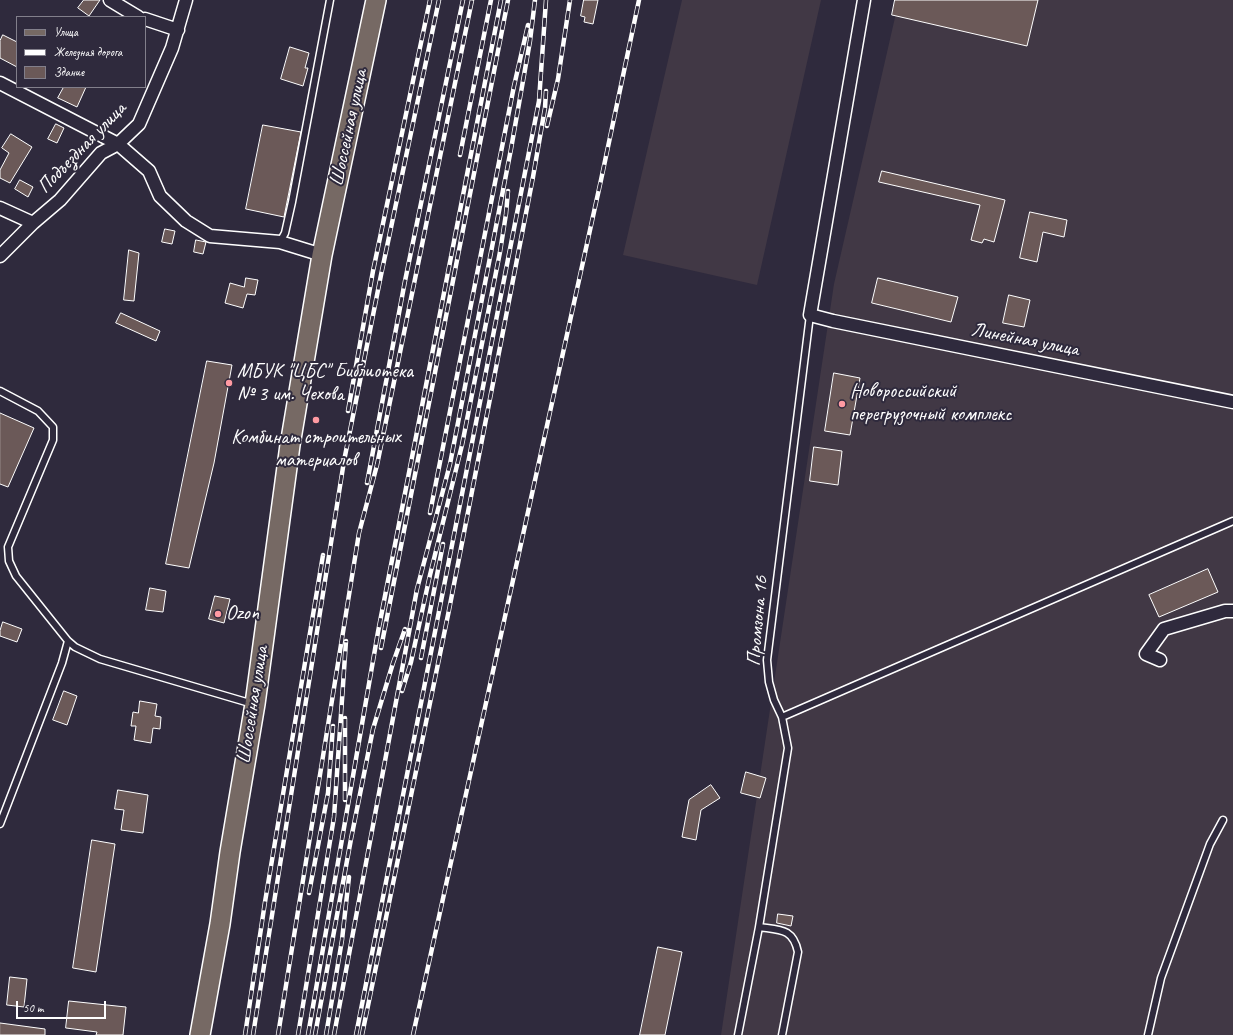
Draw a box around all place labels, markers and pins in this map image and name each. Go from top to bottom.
place label: МБУК "ЦБС" Библиотека № 3 им. Чехова [237,360,413,407]
marker: МБУК "ЦБС" Библиотека № 3 им. Чехова [224,378,234,388]
place label: Новороссийский перегрузочный комплекс [850,380,1012,427]
marker: Новороссийский перегрузочный комплекс [837,399,847,409]
marker: Комбинат строительных материалов [311,415,321,425]
place label: Комбинат строительных материалов [231,426,401,473]
place label: Ozon [226,602,259,626]
marker: Ozon [213,609,223,619]

